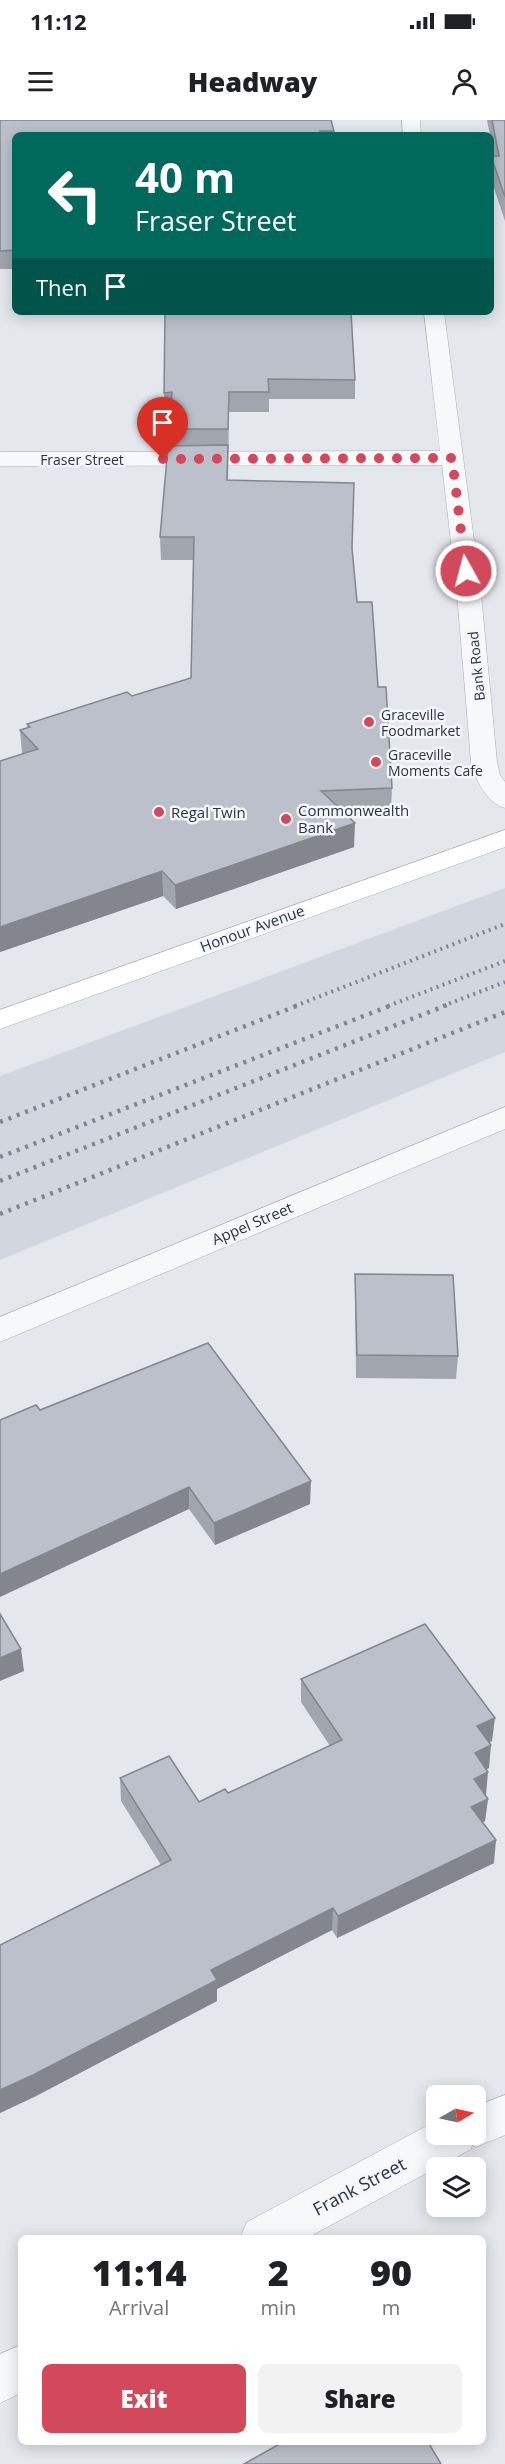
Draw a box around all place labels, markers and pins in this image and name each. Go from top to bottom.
pin [137,397,188,459]
place label: Graceville Foodmarket [381,705,460,740]
marker: Graceville Foodmarket [362,715,376,729]
place label: Graceville Moments Cafe [388,745,483,780]
marker: Graceville Moments Cafe [369,755,383,769]
place label: Commonwealth Bank [298,800,409,837]
place label: Regal Twin [171,802,246,822]
marker: Regal Twin [152,805,166,819]
marker: Commonwealth Bank [279,812,293,826]

